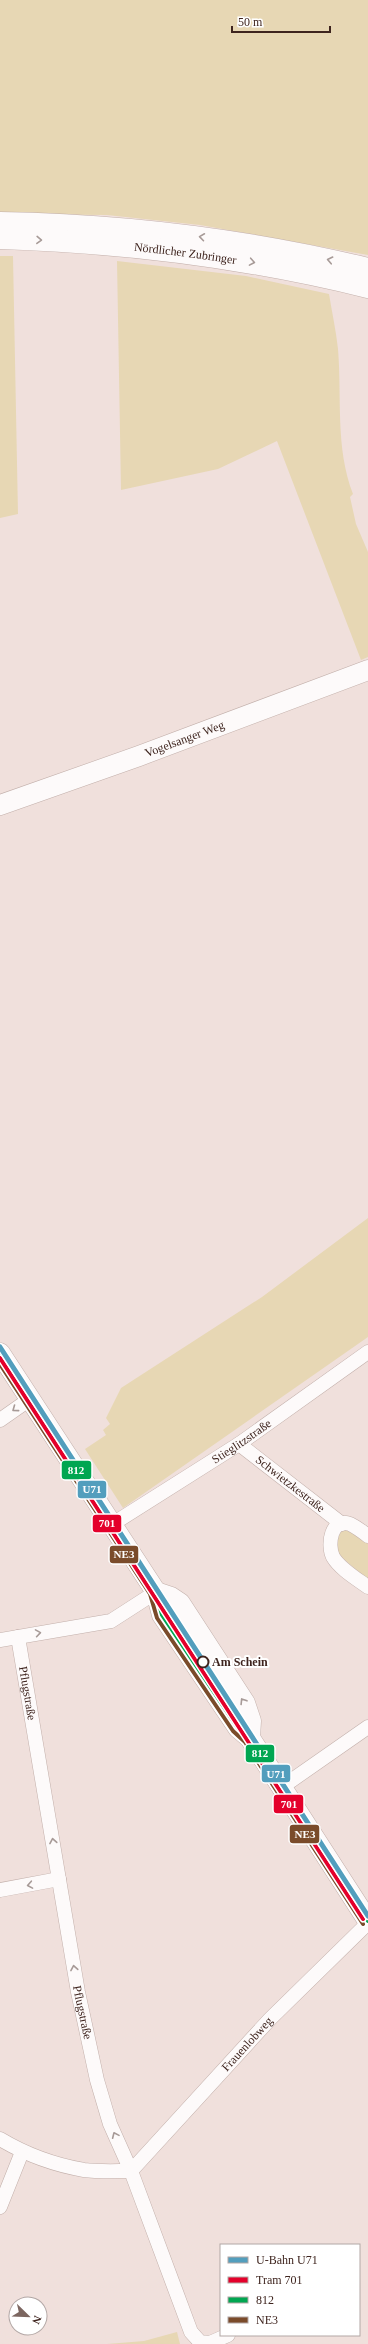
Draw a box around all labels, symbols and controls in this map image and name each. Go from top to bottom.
scale bar [232,8,330,34]
text: 50 m [238,15,263,29]
one-way arrow [199,233,205,242]
one-way arrow [36,235,42,244]
street label: Nördlicher Zubringer [133,240,237,267]
one-way arrow [249,257,255,266]
one-way arrow [327,257,333,265]
street label: Vogelsanger Weg [143,718,226,760]
one-way arrow [12,1404,19,1412]
street label: Stieglitzstraße [209,1416,274,1466]
street label: Schwietzkestraße [253,1453,328,1515]
line badge: 812 [61,1460,92,1480]
text: 812 [68,1464,85,1476]
line badge: U71 [77,1480,107,1499]
text: U71 [83,1483,101,1495]
line badge: 701 [92,1514,122,1533]
text: 701 [99,1517,115,1529]
line badge: NE3 [109,1545,139,1564]
text: NE3 [114,1548,135,1560]
one-way arrow [35,1629,42,1638]
marker: Am Schein [196,1655,210,1669]
place label: Am Schein [212,1655,268,1669]
street label: Pflugstraße [16,1665,39,1721]
one-way arrow [241,1698,248,1705]
line badge: 812 [245,1744,275,1763]
text: 812 [252,1747,269,1759]
line badge: U71 [261,1764,291,1783]
text: U71 [267,1768,285,1780]
line badge: 701 [273,1794,304,1814]
text: 701 [281,1798,297,1810]
line badge: NE3 [289,1824,320,1844]
text: NE3 [295,1828,316,1840]
one-way arrow [49,1838,58,1844]
one-way arrow [27,1880,33,1888]
one-way arrow [71,1965,79,1971]
street label: Pflugstraße [70,1985,95,2041]
street label: Frauenlobweg [219,2014,275,2074]
one-way arrow [112,2132,120,2140]
legend [220,2244,360,2336]
text: U-Bahn U71 [256,2253,318,2267]
text: Tram 701 [256,2273,303,2287]
text: 812 [256,2293,274,2307]
north arrow [8,2296,48,2336]
text: NE3 [256,2313,278,2327]
text: N [30,2314,44,2326]

